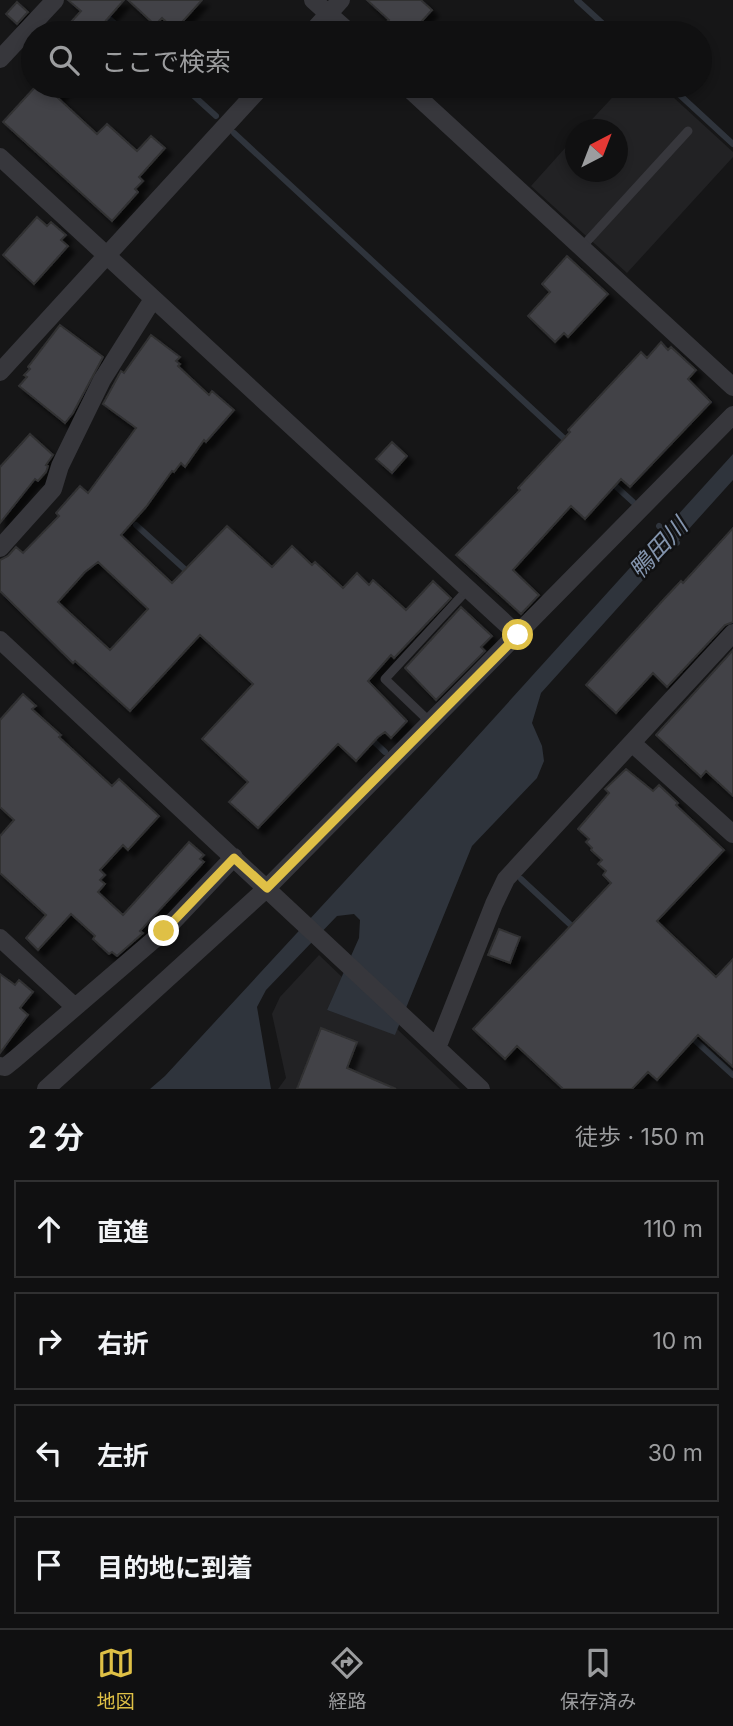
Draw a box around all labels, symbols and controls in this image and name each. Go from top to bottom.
search box [21,21,712,98]
icon: search [45,41,83,79]
text: ここで検索 [101,46,231,77]
north arrow [565,119,628,182]
water label: 鴨田川 [623,510,695,584]
route start [502,619,533,650]
route end [148,915,179,946]
text: 2 分 [28,1119,84,1155]
text: 徒歩 · 150 m [575,1123,705,1151]
icon: ahead [30,1210,68,1248]
text: 110 m [643,1215,703,1243]
text: 直進 [97,1216,149,1247]
icon: right [30,1322,68,1360]
text: 10 m [653,1327,703,1355]
text: 右折 [97,1328,149,1359]
icon: left [30,1434,68,1472]
text: 30 m [648,1439,703,1467]
text: 左折 [97,1440,149,1471]
icon: arrive [30,1546,68,1584]
text: 目的地に到着 [97,1552,253,1583]
tab: 地図 [97,1644,135,1713]
tab: 経路 [328,1644,366,1713]
tab: 保存済み [560,1644,636,1713]

